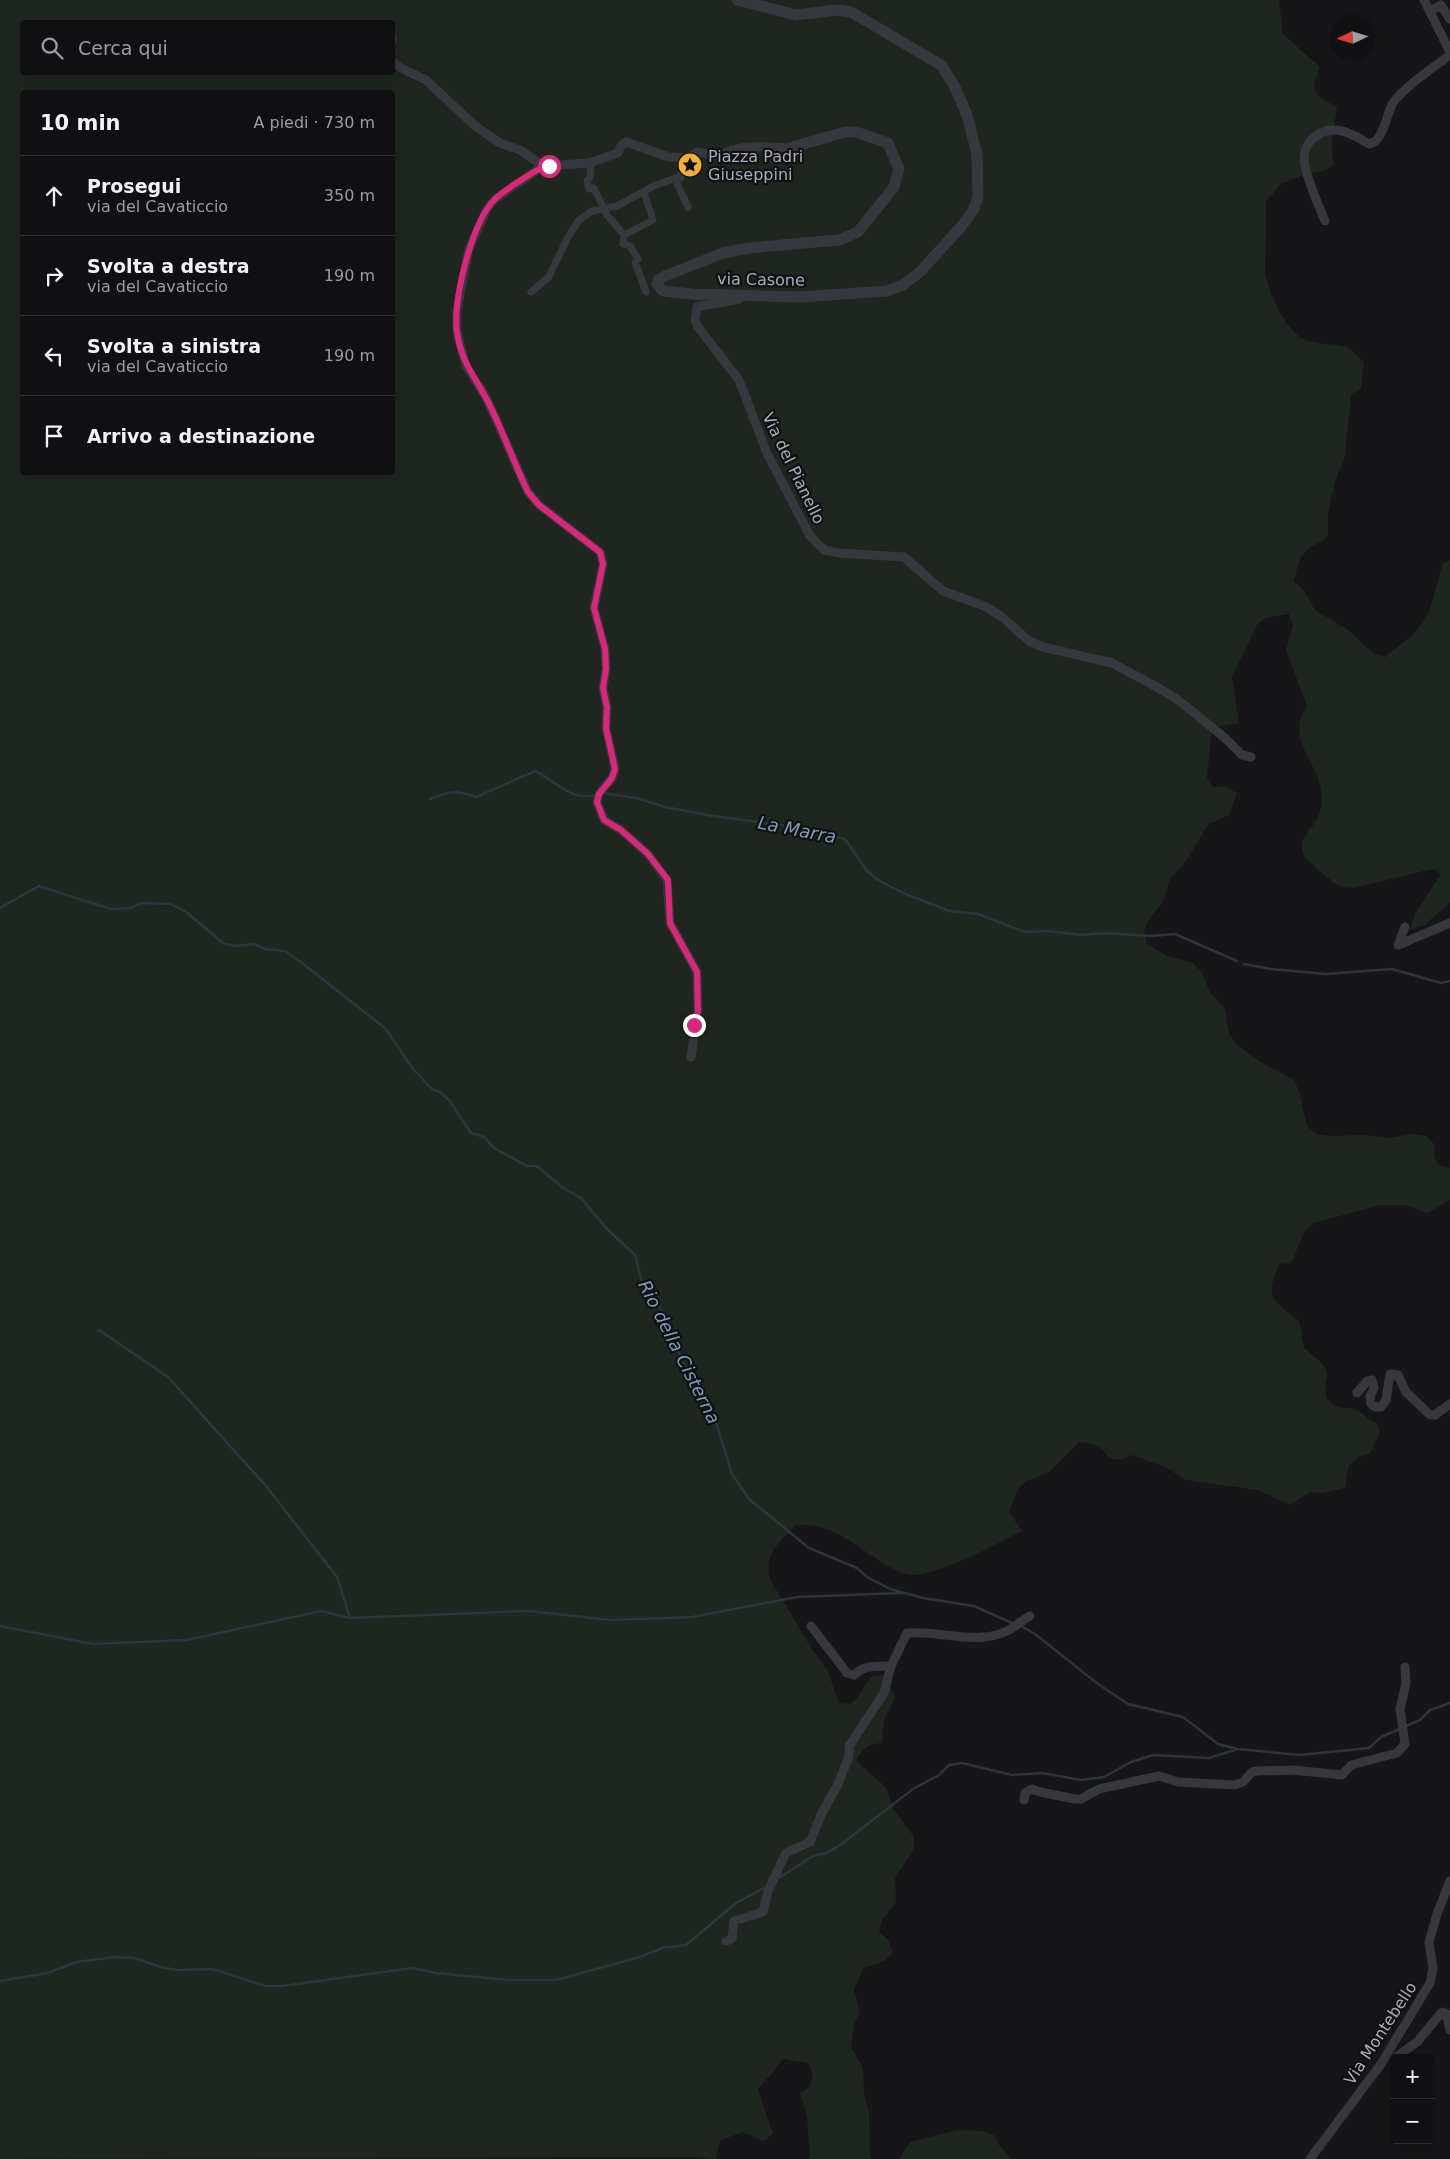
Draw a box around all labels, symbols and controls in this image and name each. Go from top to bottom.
north arrow [1330,15,1375,60]
search box [20,20,395,75]
icon: search [38,34,66,62]
text: Cerca qui [78,37,168,59]
text: 10 min [40,111,121,135]
text: A piedi · 730 m [253,113,375,132]
place label: Piazza Padri Giuseppini [708,147,803,184]
place icon: Piazza Padri Giuseppini [677,152,703,178]
route start [538,155,561,178]
text: Prosegui [87,175,181,197]
icon: ahead [40,182,68,210]
text: 350 m [324,186,375,205]
text: via del Cavaticcio [87,197,228,216]
text: Svolta a destra [87,255,250,277]
icon: right [40,262,68,290]
text: 190 m [324,266,375,285]
street label: via Casone [717,269,805,290]
text: via del Cavaticcio [87,277,228,296]
text: Svolta a sinistra [87,335,261,357]
icon: left [40,342,68,370]
text: 190 m [324,346,375,365]
text: via del Cavaticcio [87,357,228,376]
street label: Via del Pianello [758,409,829,527]
icon: arrive [40,422,68,450]
text: Arrivo a destinazione [87,425,315,447]
water label: La Marra [756,812,838,847]
route end [683,1014,706,1037]
water label: Rio della Cisterna [634,1276,725,1427]
street label: Via Montebello [1340,1978,1421,2088]
map controls [1390,2054,1435,2144]
button: + [1390,2054,1435,2099]
button: − [1390,2099,1435,2144]

